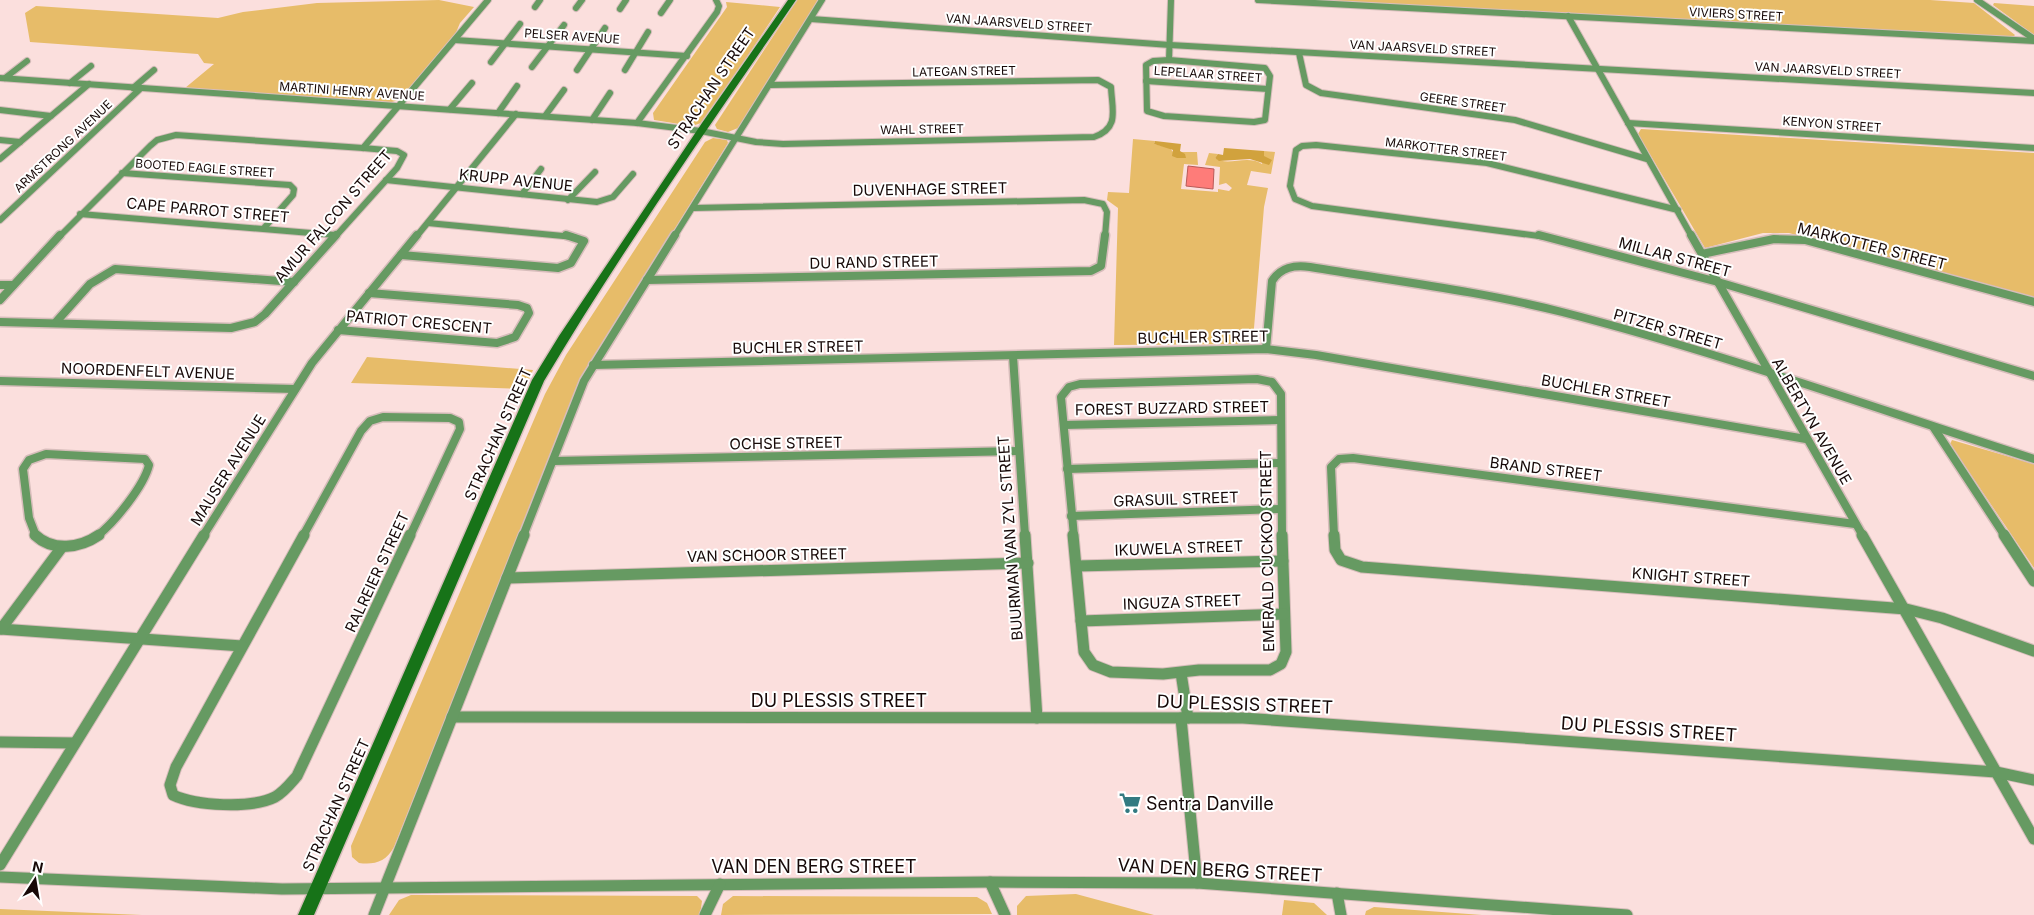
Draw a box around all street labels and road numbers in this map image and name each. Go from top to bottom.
street label: VIVIERS STREET [1688,4,1784,24]
street label: VAN JAARSVELD STREET [945,10,1093,36]
street label: STRACHAN STREET [663,23,759,153]
street label: PELSER AVENUE [524,25,620,47]
street label: VAN JAARSVELD STREET [1349,37,1497,59]
street label: VAN JAARSVELD STREET [1754,59,1902,81]
street label: LATEGAN STREET [912,63,1016,79]
street label: LEPELAAR STREET [1153,63,1263,85]
street label: MARTINI HENRY AVENUE [279,78,425,104]
street label: GEERE STREET [1419,89,1507,116]
street label: ARMSTRONG AVENUE [11,97,115,195]
street label: KENYON STREET [1782,113,1882,135]
street label: WAHL STREET [880,121,964,137]
street label: MARKOTTER STREET [1384,134,1508,164]
street label: AMUR FALCON STREET [270,146,396,286]
street label: BOOTED EAGLE STREET [135,156,275,180]
street label: KRUPP AVENUE [458,165,574,195]
street label: DUVENHAGE STREET [852,178,1008,200]
street label: CAPE PARROT STREET [126,193,290,227]
street label: MARKOTTER STREET [1795,218,1949,274]
street label: MILLAR STREET [1617,233,1733,281]
street label: DU RAND STREET [809,251,939,273]
street label: PITZER STREET [1611,304,1725,354]
street label: PATRIOT CRESCENT [345,306,493,338]
street label: BUCHLER STREET [1137,326,1269,348]
street label: BUCHLER STREET [732,336,864,358]
street label: ALBERTYN AVENUE [1768,354,1856,488]
street label: NOORDENFELT AVENUE [61,358,235,384]
street label: STRACHAN STREET [460,365,536,503]
street label: BUCHLER STREET [1540,370,1672,412]
street label: FOREST BUZZARD STREET [1075,397,1269,419]
street label: MAUSER AVENUE [186,411,270,529]
street label: OCHSE STREET [729,433,843,453]
street label: BUURMAN VAN ZYL STREET [993,435,1027,641]
street label: EMERALD CUCKOO STREET [1256,450,1278,652]
street label: BRAND STREET [1489,453,1603,485]
street label: GRASUIL STREET [1113,487,1239,511]
street label: RALREIER STREET [341,509,413,635]
street label: IKUWELA STREET [1114,536,1244,560]
street label: VAN SCHOOR STREET [687,544,847,566]
street label: KNIGHT STREET [1631,563,1751,591]
street label: INGUZA STREET [1123,590,1241,614]
street label: DU PLESSIS STREET [751,690,927,711]
street label: DU PLESSIS STREET [1156,690,1334,718]
street label: DU PLESSIS STREET [1560,712,1738,746]
street label: STRACHAN STREET [298,736,374,874]
street label: VAN DEN BERG STREET [1117,854,1323,886]
street label: VAN DEN BERG STREET [711,856,917,877]

